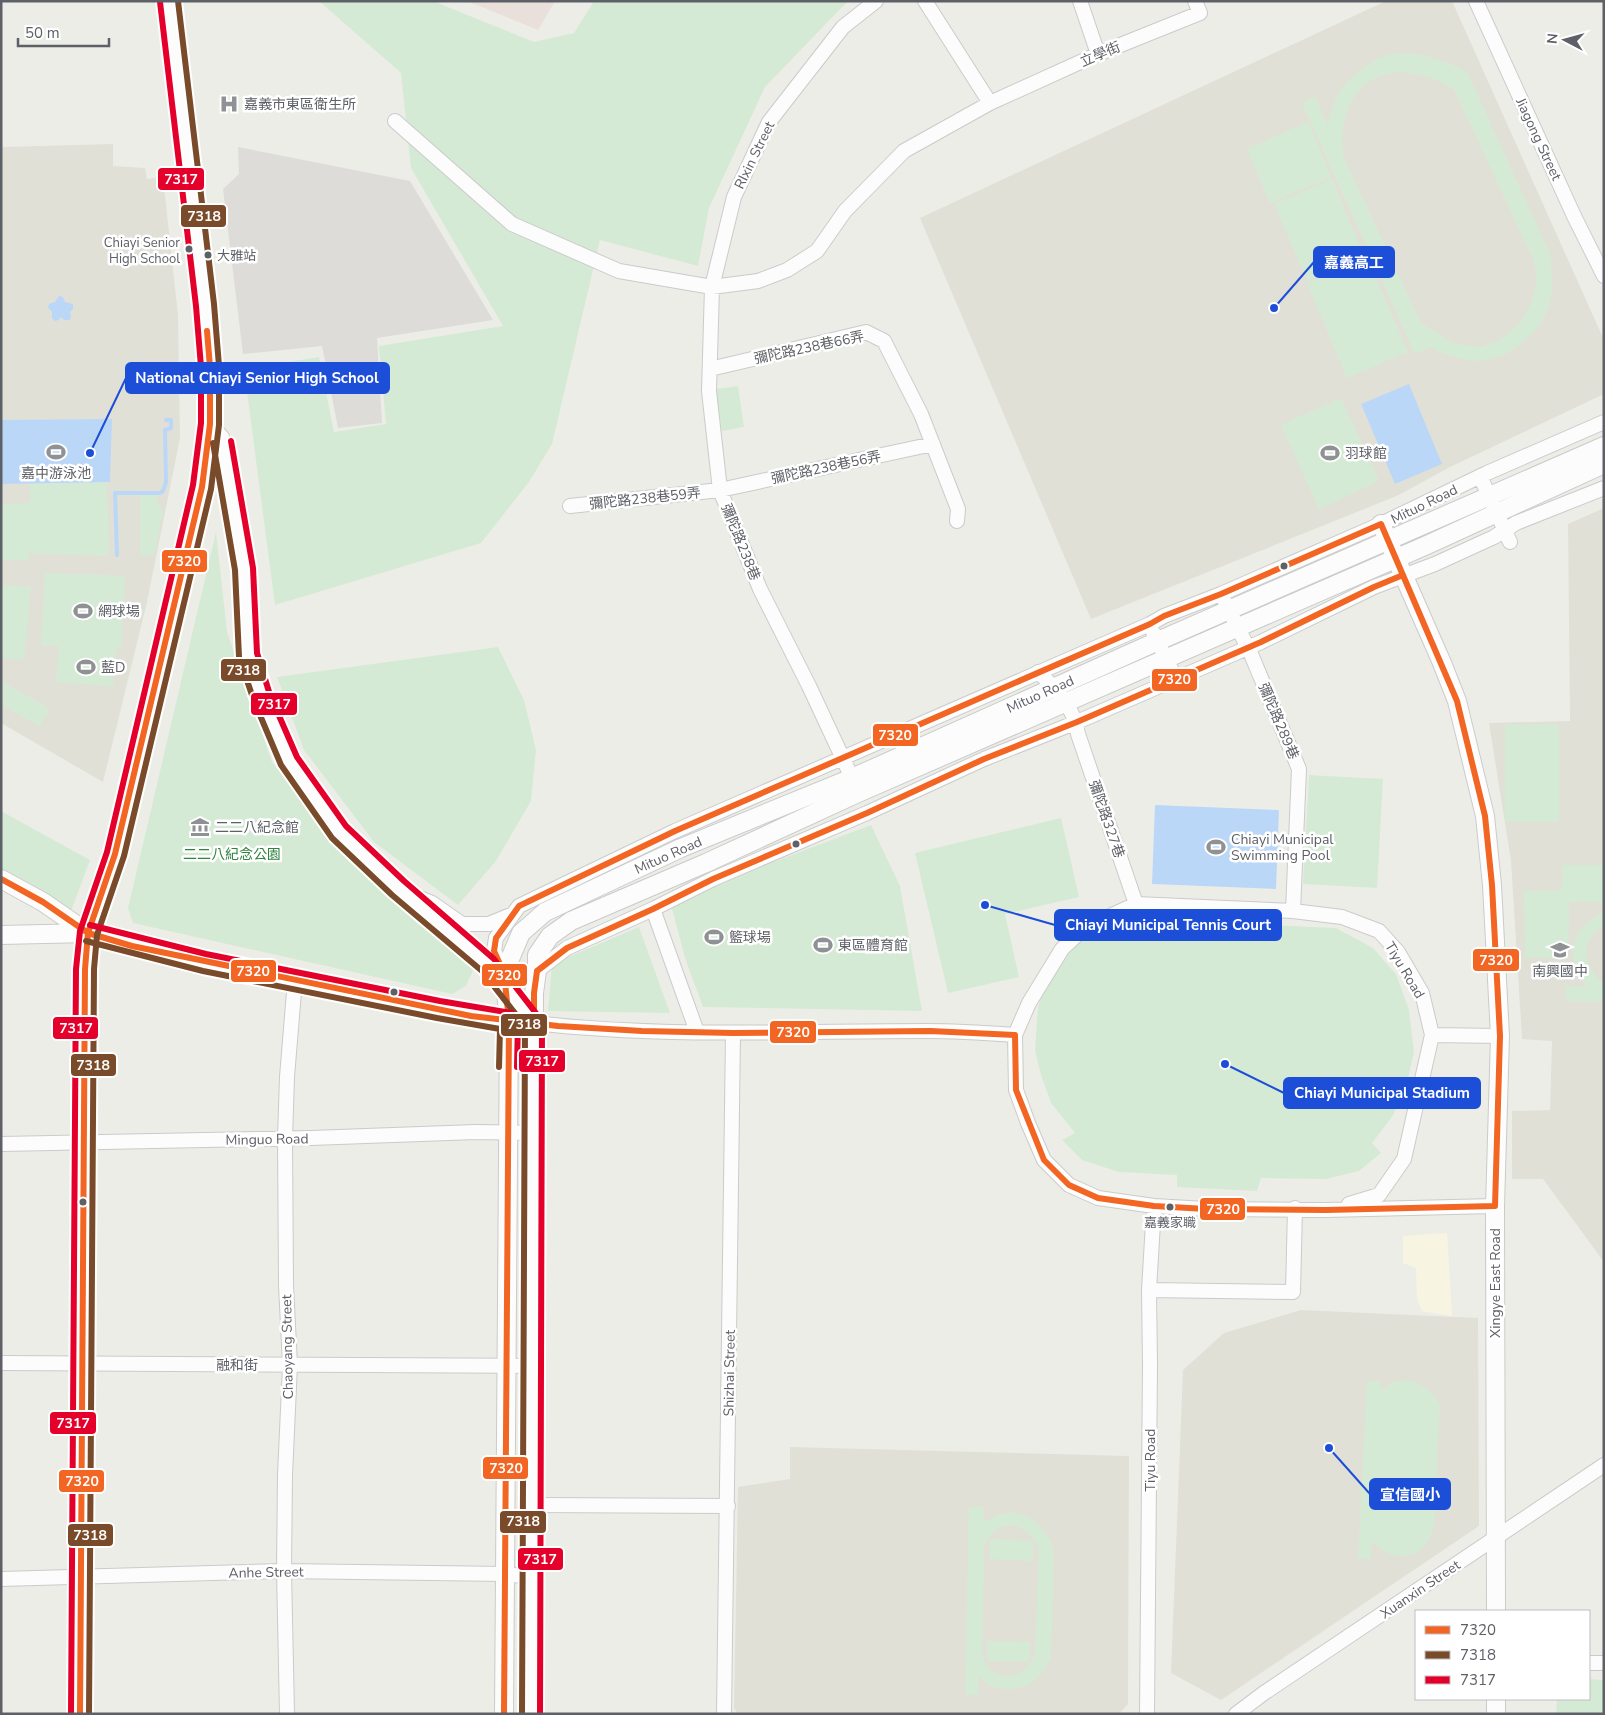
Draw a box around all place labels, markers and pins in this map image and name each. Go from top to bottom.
hospital icon: 嘉義市東區衛生所 [218,93,240,115]
place label: 嘉義市東區衛生所 [244,95,356,114]
place label: Chiayi Senior High School [104,234,180,268]
marker: Chiayi Senior High School [184,244,194,254]
place label: 大雅站 [217,247,256,265]
callout: 嘉義高工 [1314,247,1394,277]
marker: 大雅站 [203,250,213,260]
callout: National Chiayi Senior High School [126,363,389,393]
sports icon: 嘉中游泳池 [45,441,67,463]
sports icon: 羽球館 [1319,442,1341,464]
place label: 羽球館 [1345,444,1387,463]
place label: 嘉中游泳池 [21,464,91,483]
unlabelled marker [1279,561,1289,571]
sports icon: 網球場 [72,600,94,622]
place label: 網球場 [98,602,140,621]
sports icon: 藍D [75,656,97,678]
place label: 藍D [101,658,125,677]
museum icon: 二二八紀念館 [189,816,211,838]
place label: 二二八紀念館 [215,818,299,837]
place label: Chiayi Municipal Swimming Pool [1231,830,1334,865]
sports icon: Chiayi Municipal Swimming Pool [1205,836,1227,858]
unlabelled marker [791,839,801,849]
callout: Chiayi Municipal Tennis Court [1055,910,1281,940]
sports icon: 籃球場 [703,926,725,948]
place label: 籃球場 [729,928,771,947]
sports icon: 東區體育館 [812,934,834,956]
place label: 東區體育館 [838,936,908,955]
school or university icon: 南興國中 [1549,939,1571,961]
place label: 南興國中 [1532,962,1588,981]
unlabelled marker [389,987,399,997]
callout: Chiayi Municipal Stadium [1284,1078,1480,1108]
unlabelled marker [78,1197,88,1207]
marker: 嘉義家職 [1165,1202,1175,1212]
place label: 嘉義家職 [1144,1214,1196,1232]
callout: 宣信國小 [1370,1479,1450,1509]

